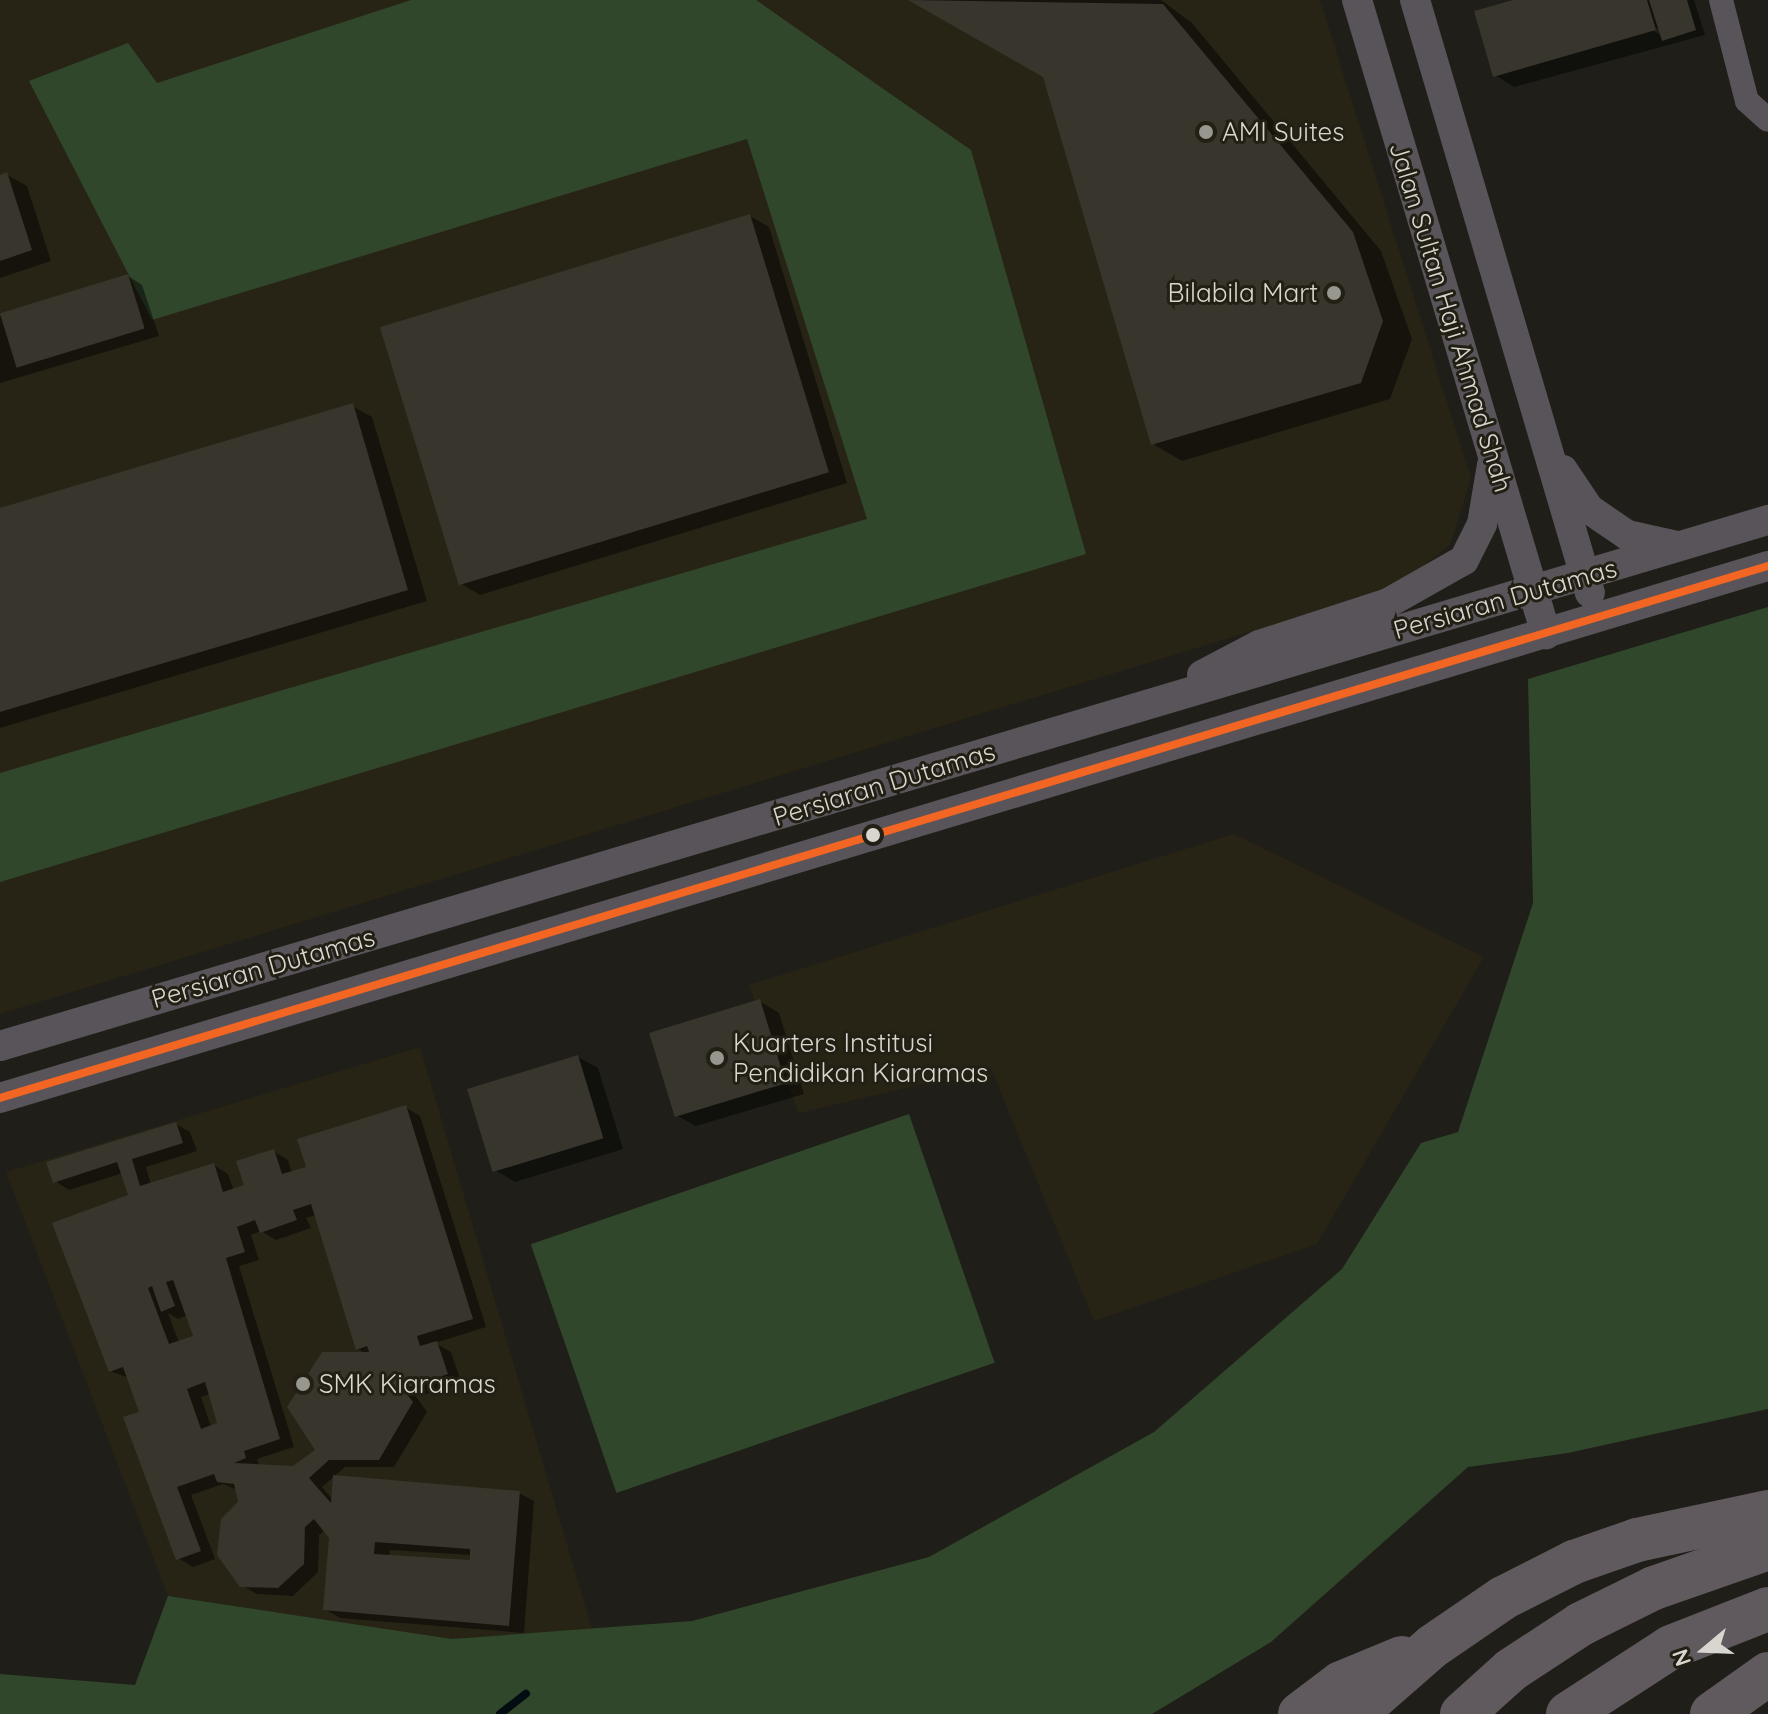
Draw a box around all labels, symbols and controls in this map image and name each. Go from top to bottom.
place label: AMI Suites [1222,116,1344,148]
marker: AMI Suites [1197,123,1215,141]
street label: Jalan Sultan Haji Ahmad Shah [1383,138,1519,496]
place label: Bilabila Mart [1168,277,1318,309]
marker: Bilabila Mart [1325,284,1343,302]
street label: Persiaran Dutamas [1390,552,1620,646]
street label: Persiaran Dutamas [769,735,999,833]
unlabelled marker [865,827,881,843]
street label: Persiaran Dutamas [148,921,378,1015]
place label: Kuarters Institusi Pendidikan Kiaramas [733,1027,988,1088]
marker: Kuarters Institusi Pendidikan Kiaramas [708,1049,726,1067]
place label: SMK Kiaramas [319,1368,496,1400]
marker: SMK Kiaramas [294,1375,312,1393]
north arrow [1664,1610,1744,1690]
text: N [1665,1646,1697,1670]

